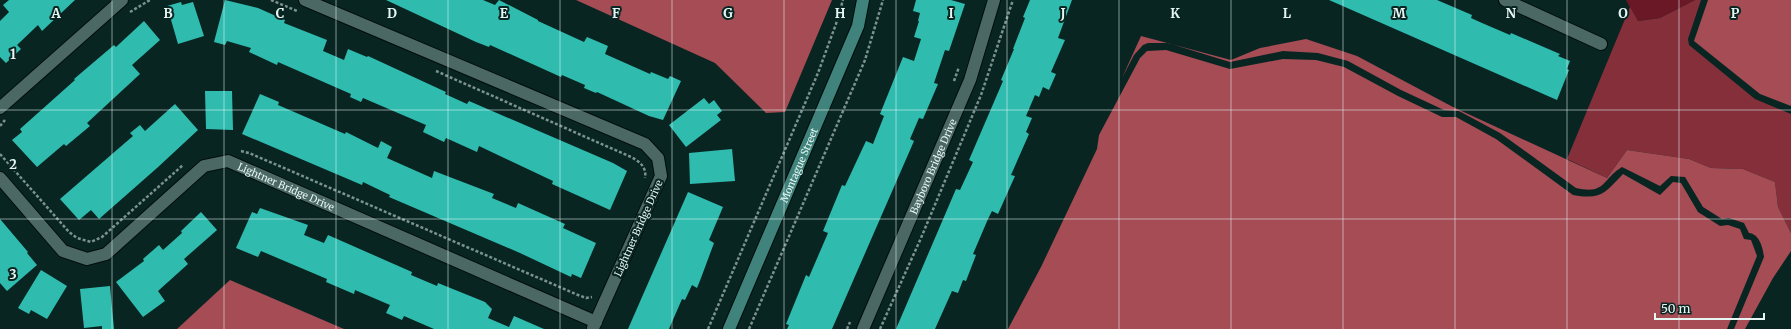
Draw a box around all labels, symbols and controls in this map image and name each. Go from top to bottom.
text: A [50,5,61,22]
text: B [163,5,173,22]
text: C [276,5,285,22]
text: D [387,5,397,22]
text: E [500,5,509,22]
text: F [612,5,620,22]
text: G [723,5,733,22]
text: H [835,5,846,22]
text: I [948,5,954,22]
text: J [1059,5,1066,22]
text: K [1170,5,1180,22]
text: L [1283,5,1292,22]
text: M [1392,5,1406,22]
text: N [1506,5,1517,22]
text: O [1618,5,1628,22]
text: P [1731,5,1740,22]
text: 1 [10,46,16,63]
street label: Bayboro Bridge Drive [907,117,960,216]
street label: Montague Street [778,126,821,205]
text: 2 [9,156,17,173]
street label: Lightner Bridge Drive [235,160,336,214]
street label: Lightner Bridge Drive [611,178,666,278]
text: 3 [9,266,17,283]
scale bar [1655,295,1764,321]
text: 50 m [1661,301,1690,316]

